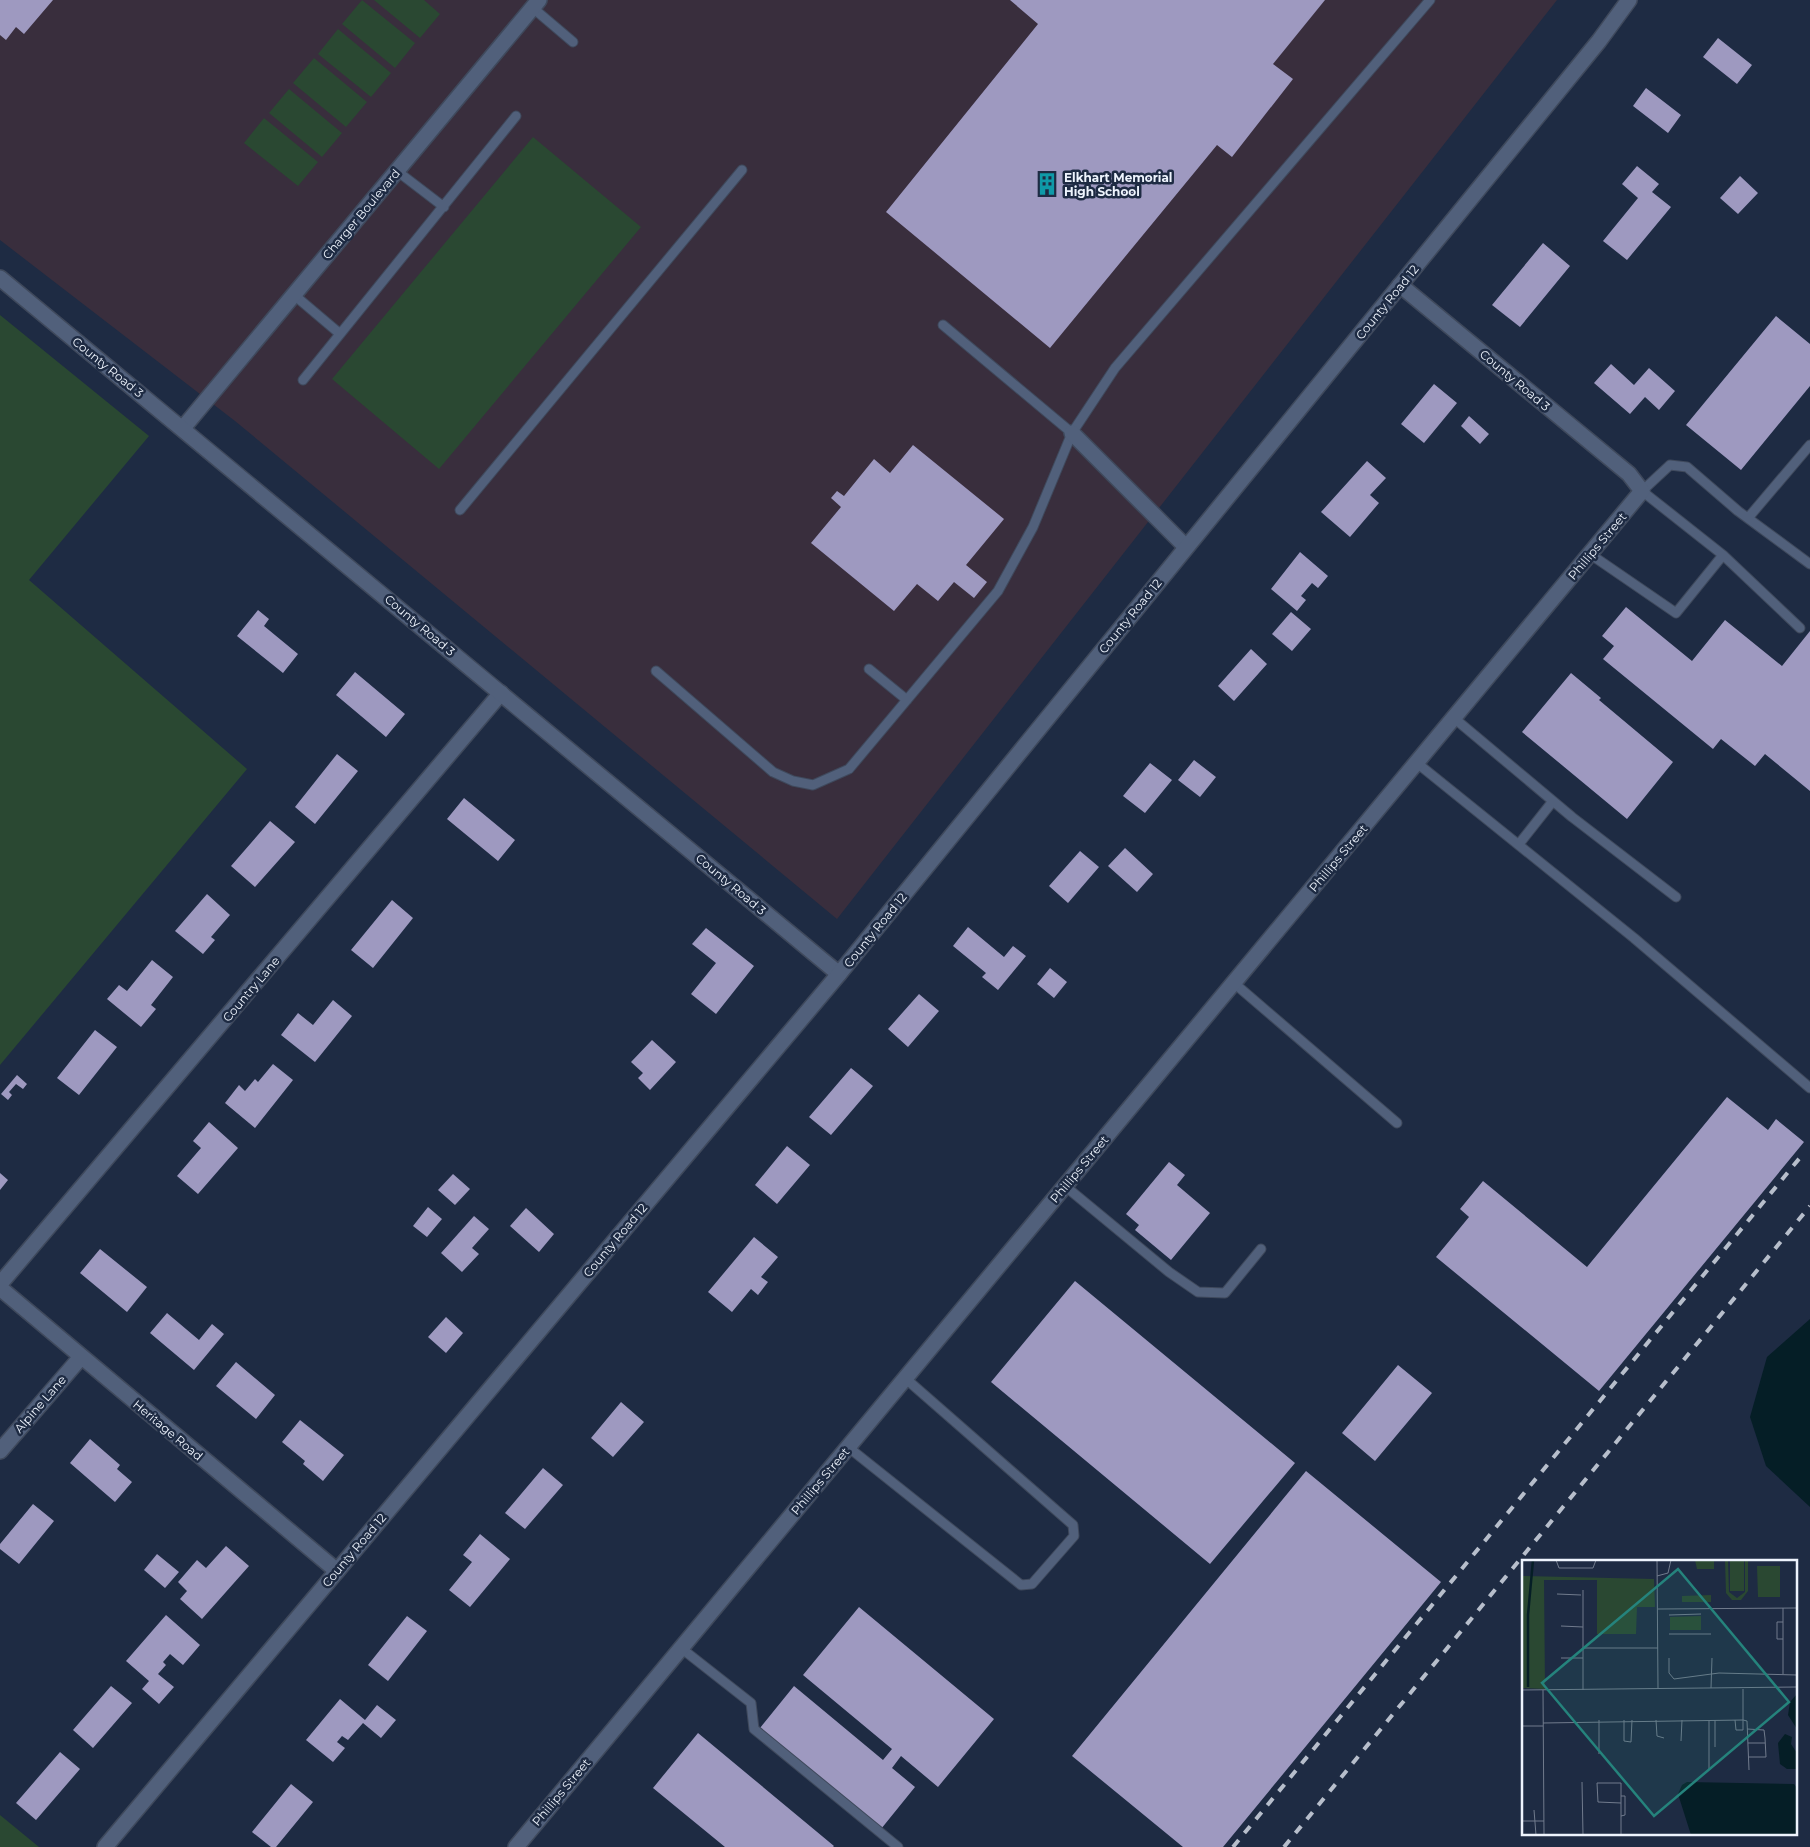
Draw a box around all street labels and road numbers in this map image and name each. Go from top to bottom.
street label: Charger Boulevard [319,166,403,262]
street label: County Road 12 [1352,262,1422,342]
street label: County Road 3 [69,334,147,400]
street label: County Road 3 [1477,346,1553,414]
street label: Phillips Street [1565,509,1630,583]
street label: County Road 12 [1095,576,1165,656]
street label: County Road 3 [382,591,458,659]
street label: Phillips Street [1306,821,1371,895]
street label: County Road 3 [693,850,769,918]
street label: County Road 12 [840,890,910,970]
street label: Country Lane [219,953,283,1025]
street label: Phillips Street [1047,1132,1112,1206]
street label: County Road 12 [580,1200,650,1280]
street label: Alpine Lane [11,1372,69,1436]
street label: Heritage Road [130,1396,206,1464]
street label: Phillips Street [788,1444,853,1518]
street label: County Road 12 [319,1510,389,1590]
street label: Phillips Street [529,1755,594,1829]

